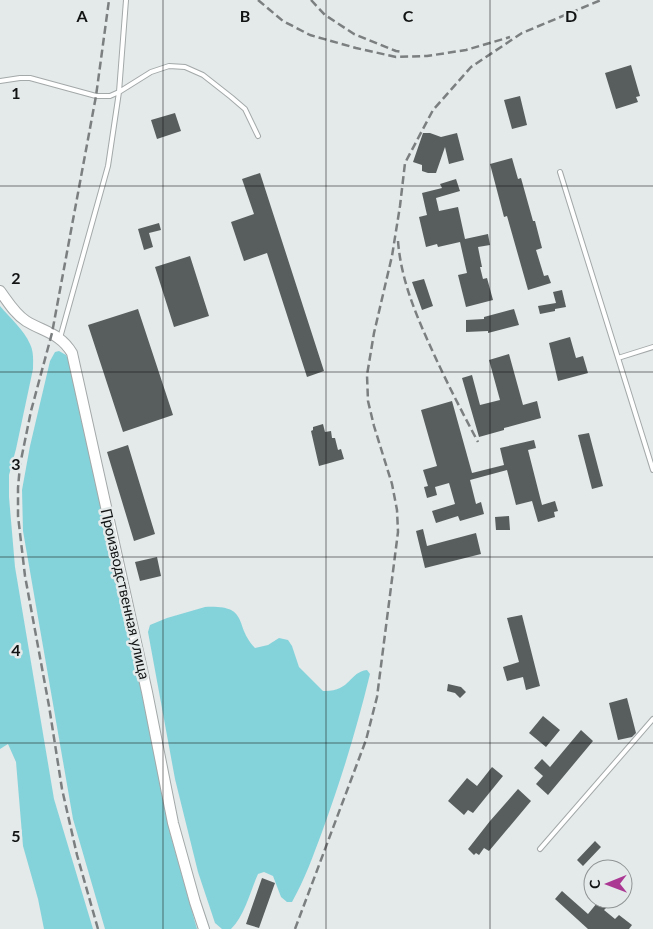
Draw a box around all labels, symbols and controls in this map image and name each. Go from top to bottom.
text: A [75,6,88,25]
text: B [240,6,250,25]
text: C [403,6,414,25]
text: D [565,6,577,25]
text: 1 [11,83,21,102]
text: 2 [11,268,21,287]
text: 3 [11,454,21,473]
street label: Производственная улица [98,507,154,681]
text: 4 [11,640,21,659]
text: 5 [11,826,21,845]
north arrow [583,859,633,909]
text: С [586,879,603,889]

